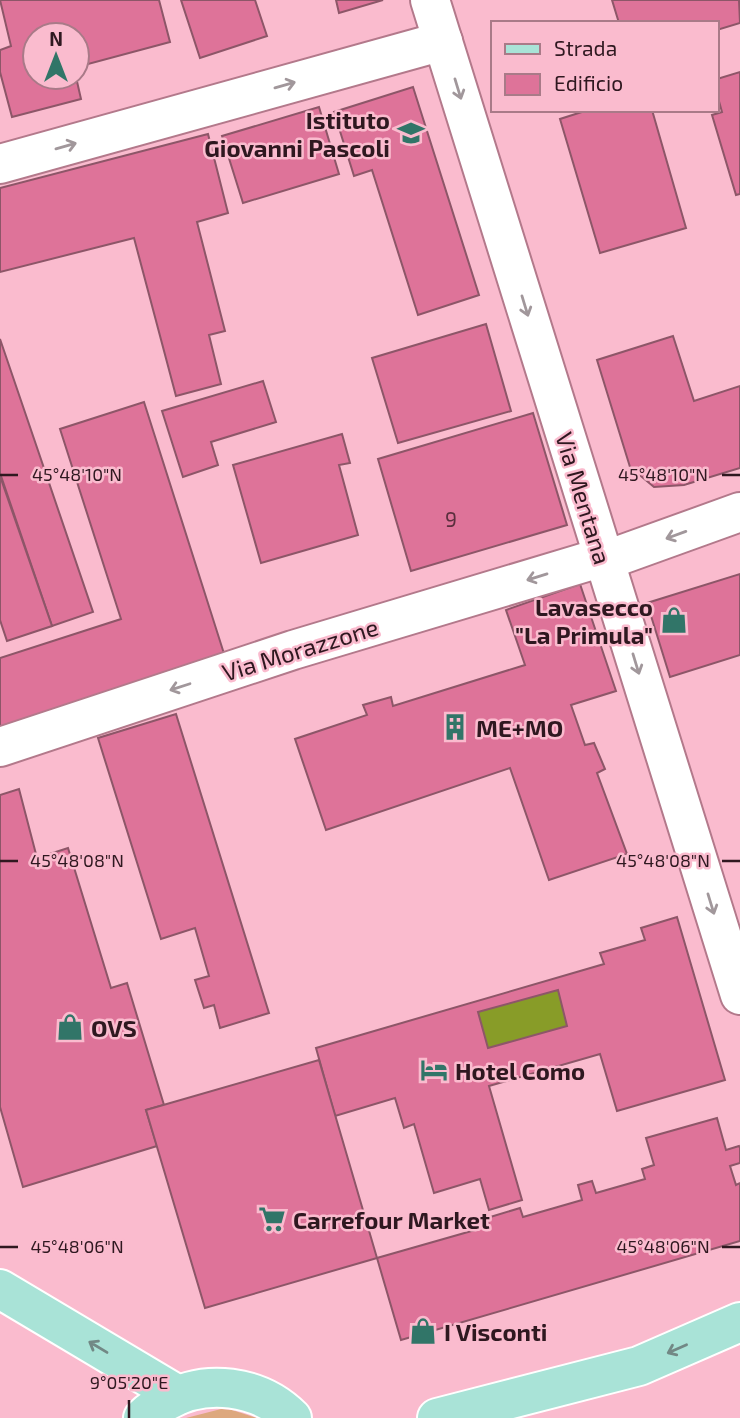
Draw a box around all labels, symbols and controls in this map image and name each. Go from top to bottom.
north arrow [21,21,91,91]
legend [491,21,719,112]
text: N [49,27,63,50]
text: Strada [554,35,617,60]
text: Edificio [554,70,623,95]
one-way arrow [453,77,466,99]
one-way arrow [273,78,296,91]
place label: Istituto Giovanni Pascoli [204,105,390,162]
school or university icon: Istituto Giovanni Pascoli [396,118,426,148]
one-way arrow [54,139,77,152]
one-way arrow [520,295,533,317]
street label: Via Mentana [550,429,618,567]
text: 45°48'10"N [32,463,122,485]
text: 45°48'10"N [618,463,708,485]
house number: 9 [445,506,457,531]
one-way arrow [665,530,687,542]
one-way arrow [527,571,549,584]
place label: Lavasecco "La Primula" [515,592,653,649]
shop icon: Lavasecco "La Primula" [659,605,689,635]
street label: Via Morazzone [219,612,381,686]
one-way arrow [631,652,643,674]
one-way arrow [169,682,191,694]
building icon: ME+MO [440,712,470,742]
place label: ME+MO [476,713,563,742]
text: 45°48'08"N [30,849,124,871]
text: 45°48'08"N [616,849,710,871]
one-way arrow [706,893,719,915]
shop icon: OVS [55,1012,85,1042]
place label: OVS [91,1013,137,1042]
hotel icon: Hotel Como [419,1055,449,1085]
place label: Hotel Como [455,1056,585,1085]
supermarket icon: Carrefour Market [257,1204,287,1234]
place label: Carrefour Market [293,1205,490,1234]
text: 45°48'06"N [30,1235,124,1257]
text: 45°48'06"N [616,1235,710,1257]
shop icon: I Visconti [408,1316,438,1346]
place label: I Visconti [444,1317,547,1346]
one-way arrow [88,1340,108,1354]
one-way arrow [667,1343,689,1356]
text: 9°05'20"E [90,1371,168,1393]

